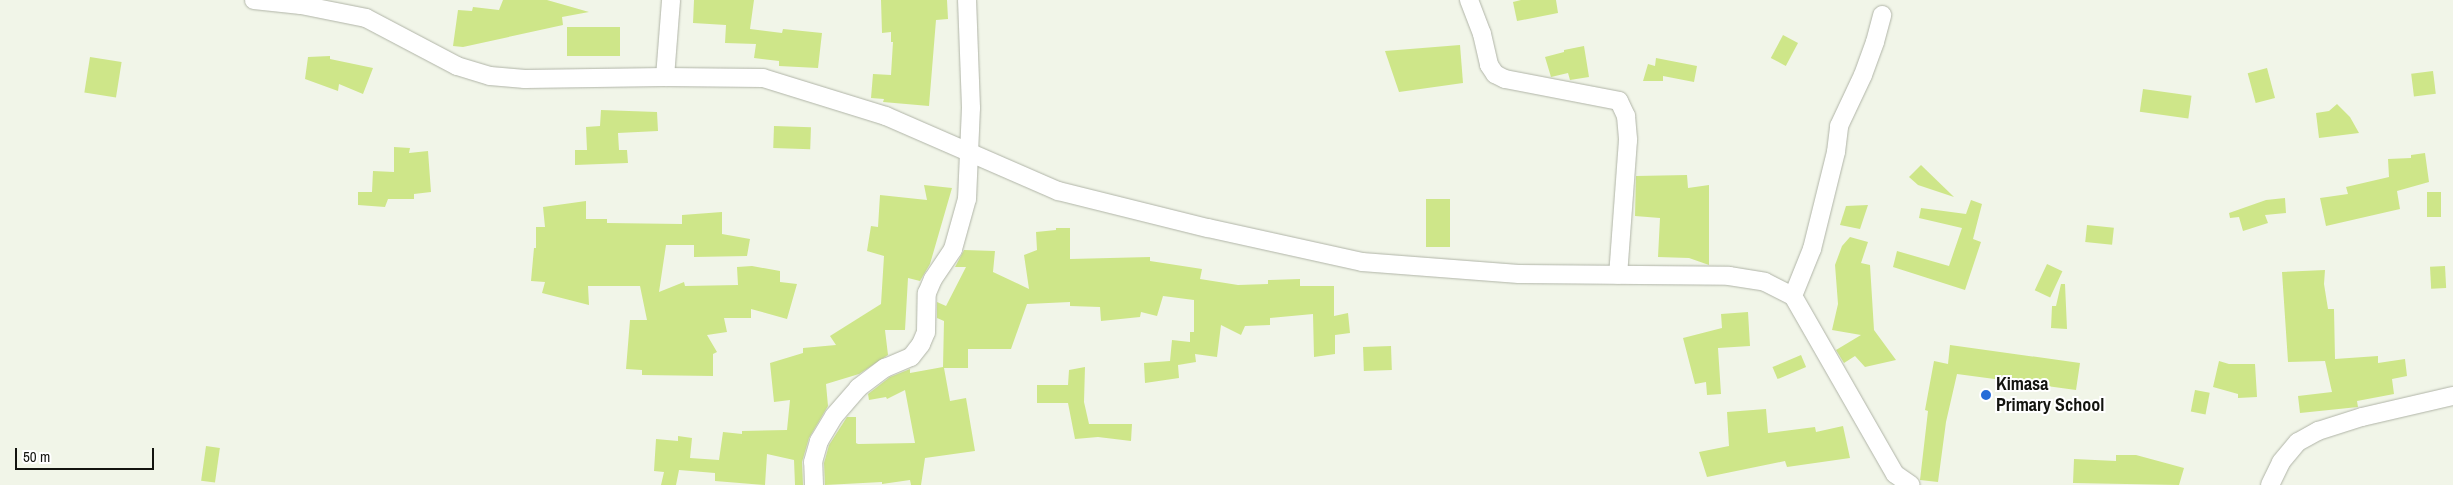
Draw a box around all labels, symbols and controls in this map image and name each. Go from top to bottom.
place label: Kimasa Primary School [1996,374,2104,416]
marker: Kimasa Primary School [1980,389,1992,401]
scale bar [18,438,156,470]
text: 50 m [23,446,50,467]

